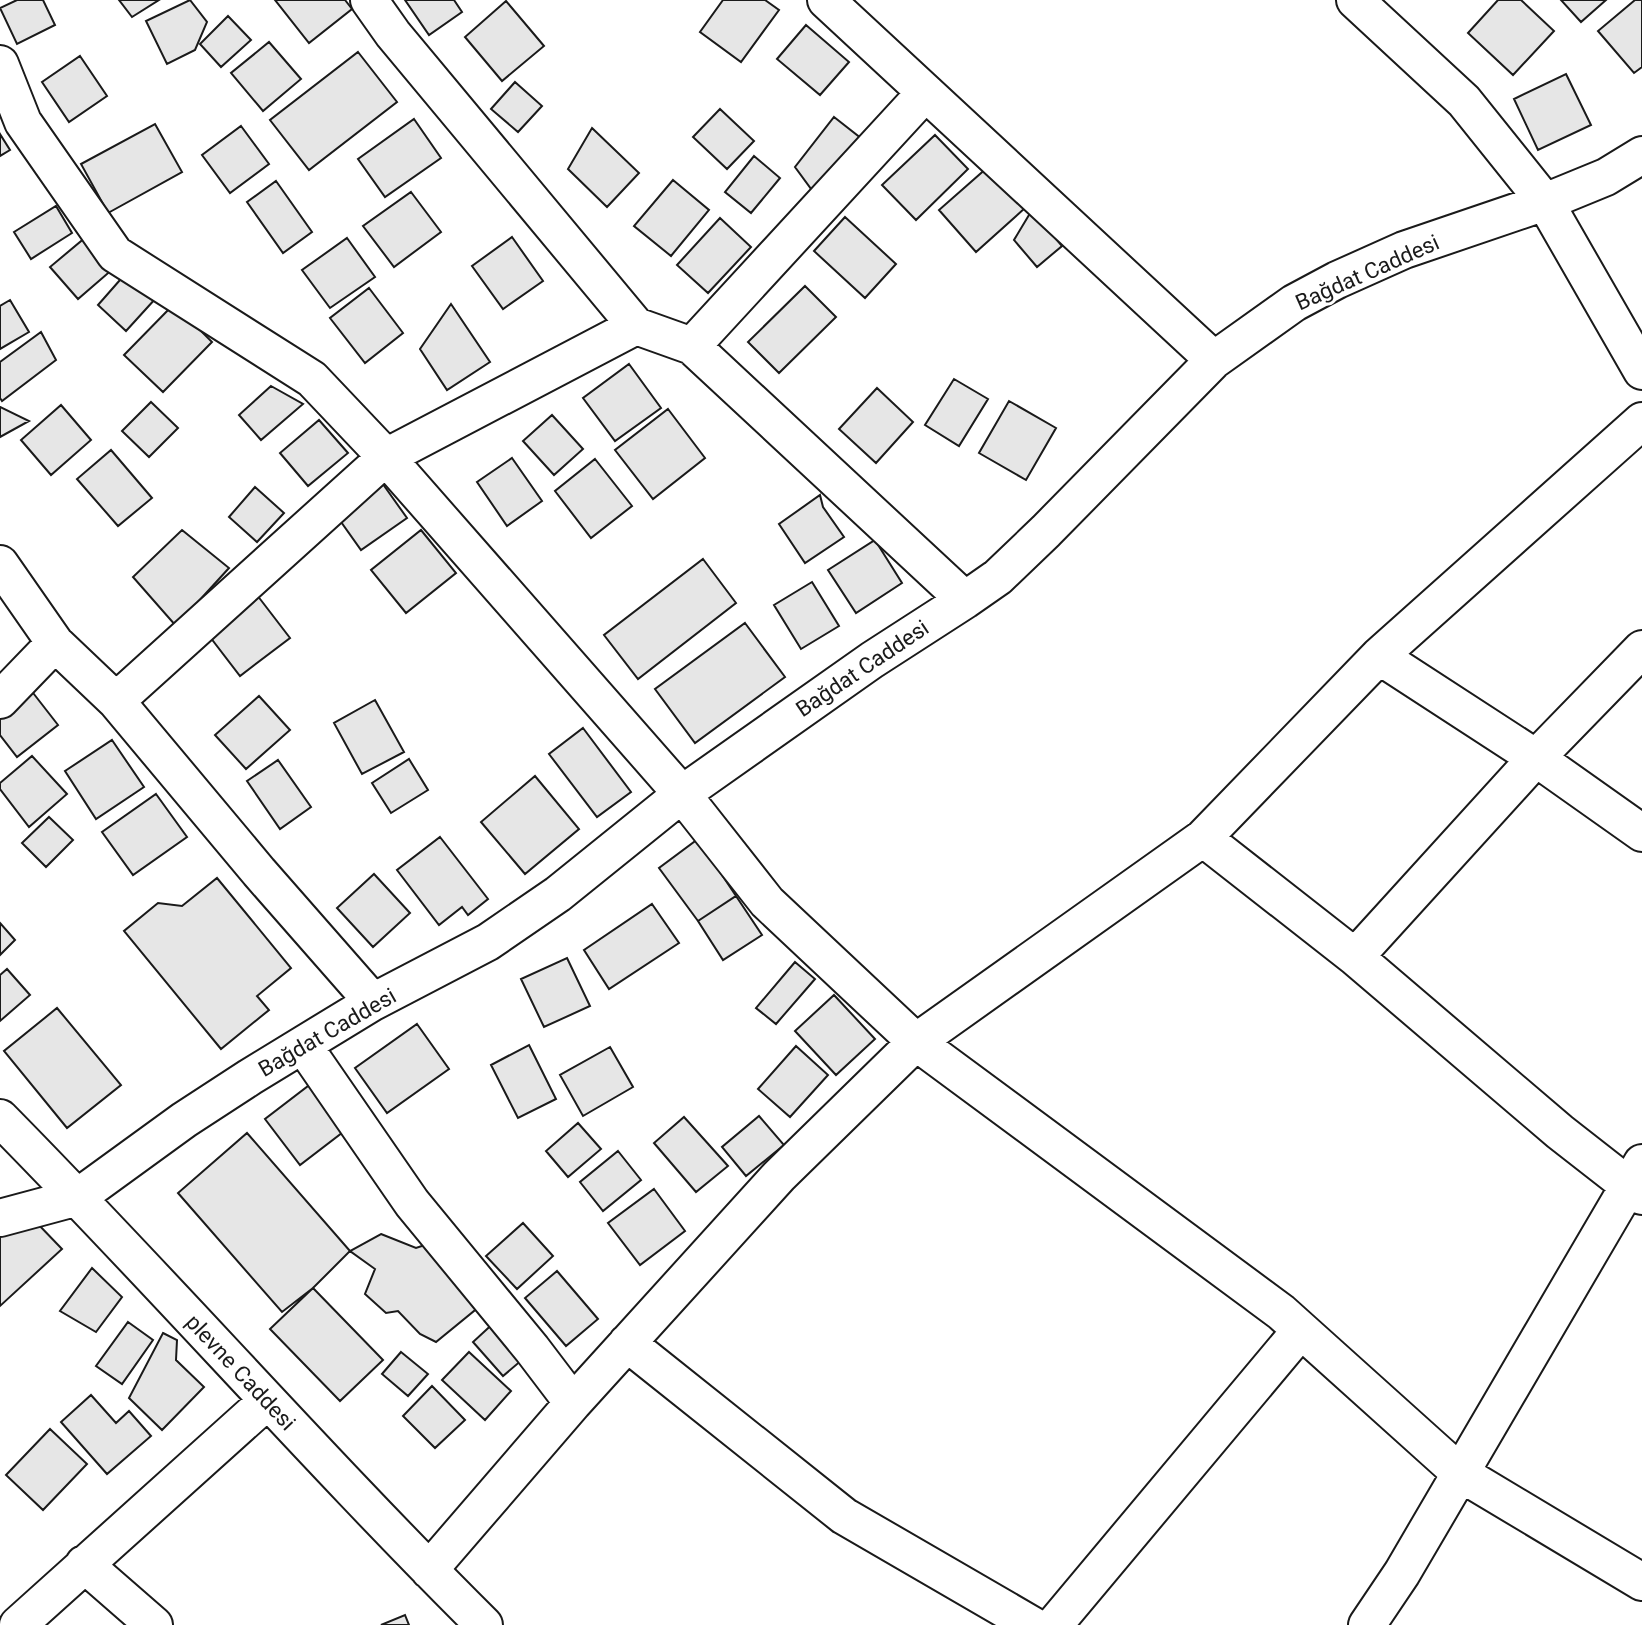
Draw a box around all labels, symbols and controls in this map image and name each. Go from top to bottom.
street label: Bağdat Caddesi [1292,230,1443,315]
street label: Bağdat Caddesi [791,615,933,722]
street label: Bağdat Caddesi [254,983,400,1082]
street label: plevne Caddesi [181,1309,300,1435]

